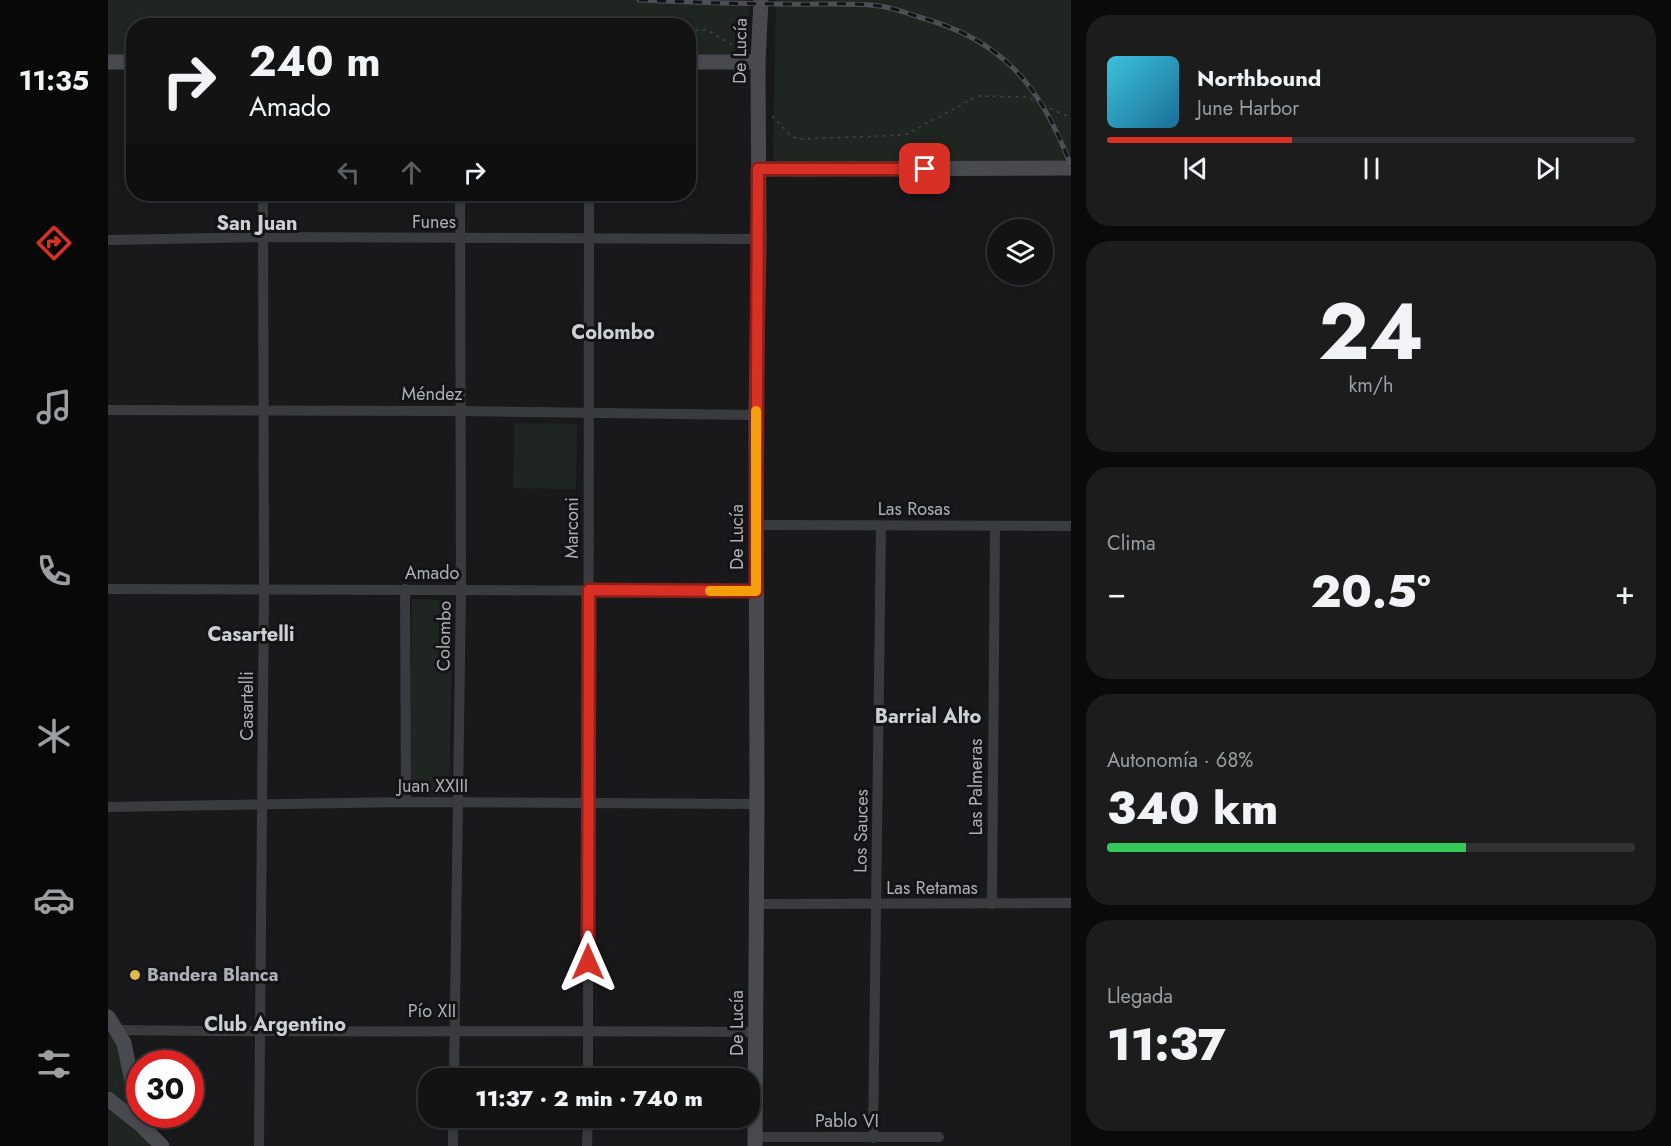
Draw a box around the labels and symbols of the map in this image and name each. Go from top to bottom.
street label: De Lucía [726,18,754,84]
pin [899,143,950,194]
district label: San Juan [216,209,298,238]
street label: Funes [412,209,456,235]
district label: Colombo [571,318,655,347]
street label: Méndez [402,381,463,407]
street label: Las Rosas [878,496,950,522]
street label: Marconi [559,497,585,559]
street label: De Lucía [724,504,750,570]
street label: Amado [405,560,460,586]
street label: Colombo [430,600,458,671]
district label: Casartelli [207,620,295,649]
street label: Casartelli [234,671,260,741]
district label: Barrial Alto [875,702,981,731]
street label: Las Palmeras [963,739,989,835]
street label: Juan XXIII [396,773,468,799]
street label: Los Sauces [847,789,875,873]
street label: Las Retamas [886,875,978,901]
position arrow [556,930,620,994]
place label: Bandera Blanca [147,962,278,988]
marker: Bandera Blanca [128,968,142,982]
street label: De Lucía [724,990,750,1056]
street label: Pío XII [408,998,456,1024]
district label: Club Argentino [204,1010,346,1039]
speed limit sign: 30 [126,1050,204,1128]
street label: Pablo VI [815,1108,879,1134]

